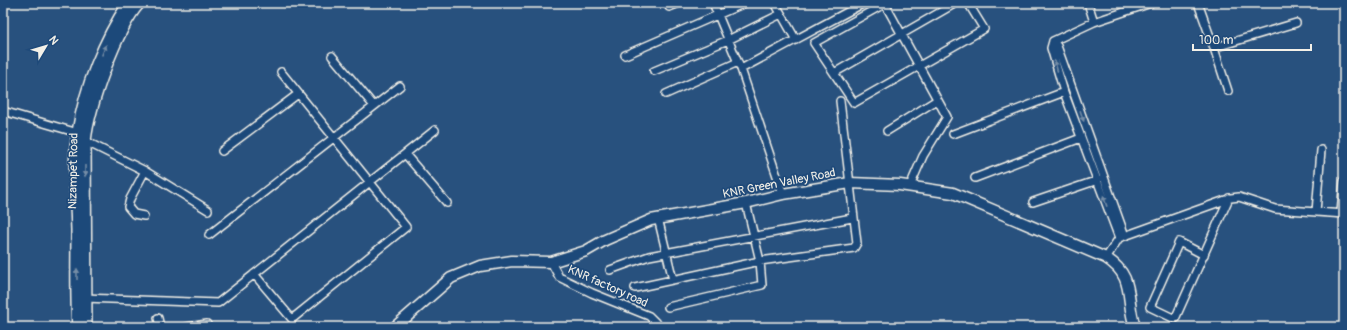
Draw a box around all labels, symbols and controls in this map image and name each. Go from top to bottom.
north arrow [26,26,66,66]
scale bar [1193,26,1311,52]
text: N [46,33,61,48]
text: 100 m [1199,33,1234,48]
one-way arrow [101,44,107,56]
one-way arrow [1053,60,1059,72]
one-way arrow [1080,110,1086,122]
street label: Nizampet Road [65,132,82,209]
one-way arrow [82,165,88,178]
street label: KNR Green Valley Road [721,165,837,202]
one-way arrow [1102,195,1108,207]
street label: KNR factory road [565,262,650,311]
one-way arrow [74,267,80,280]

